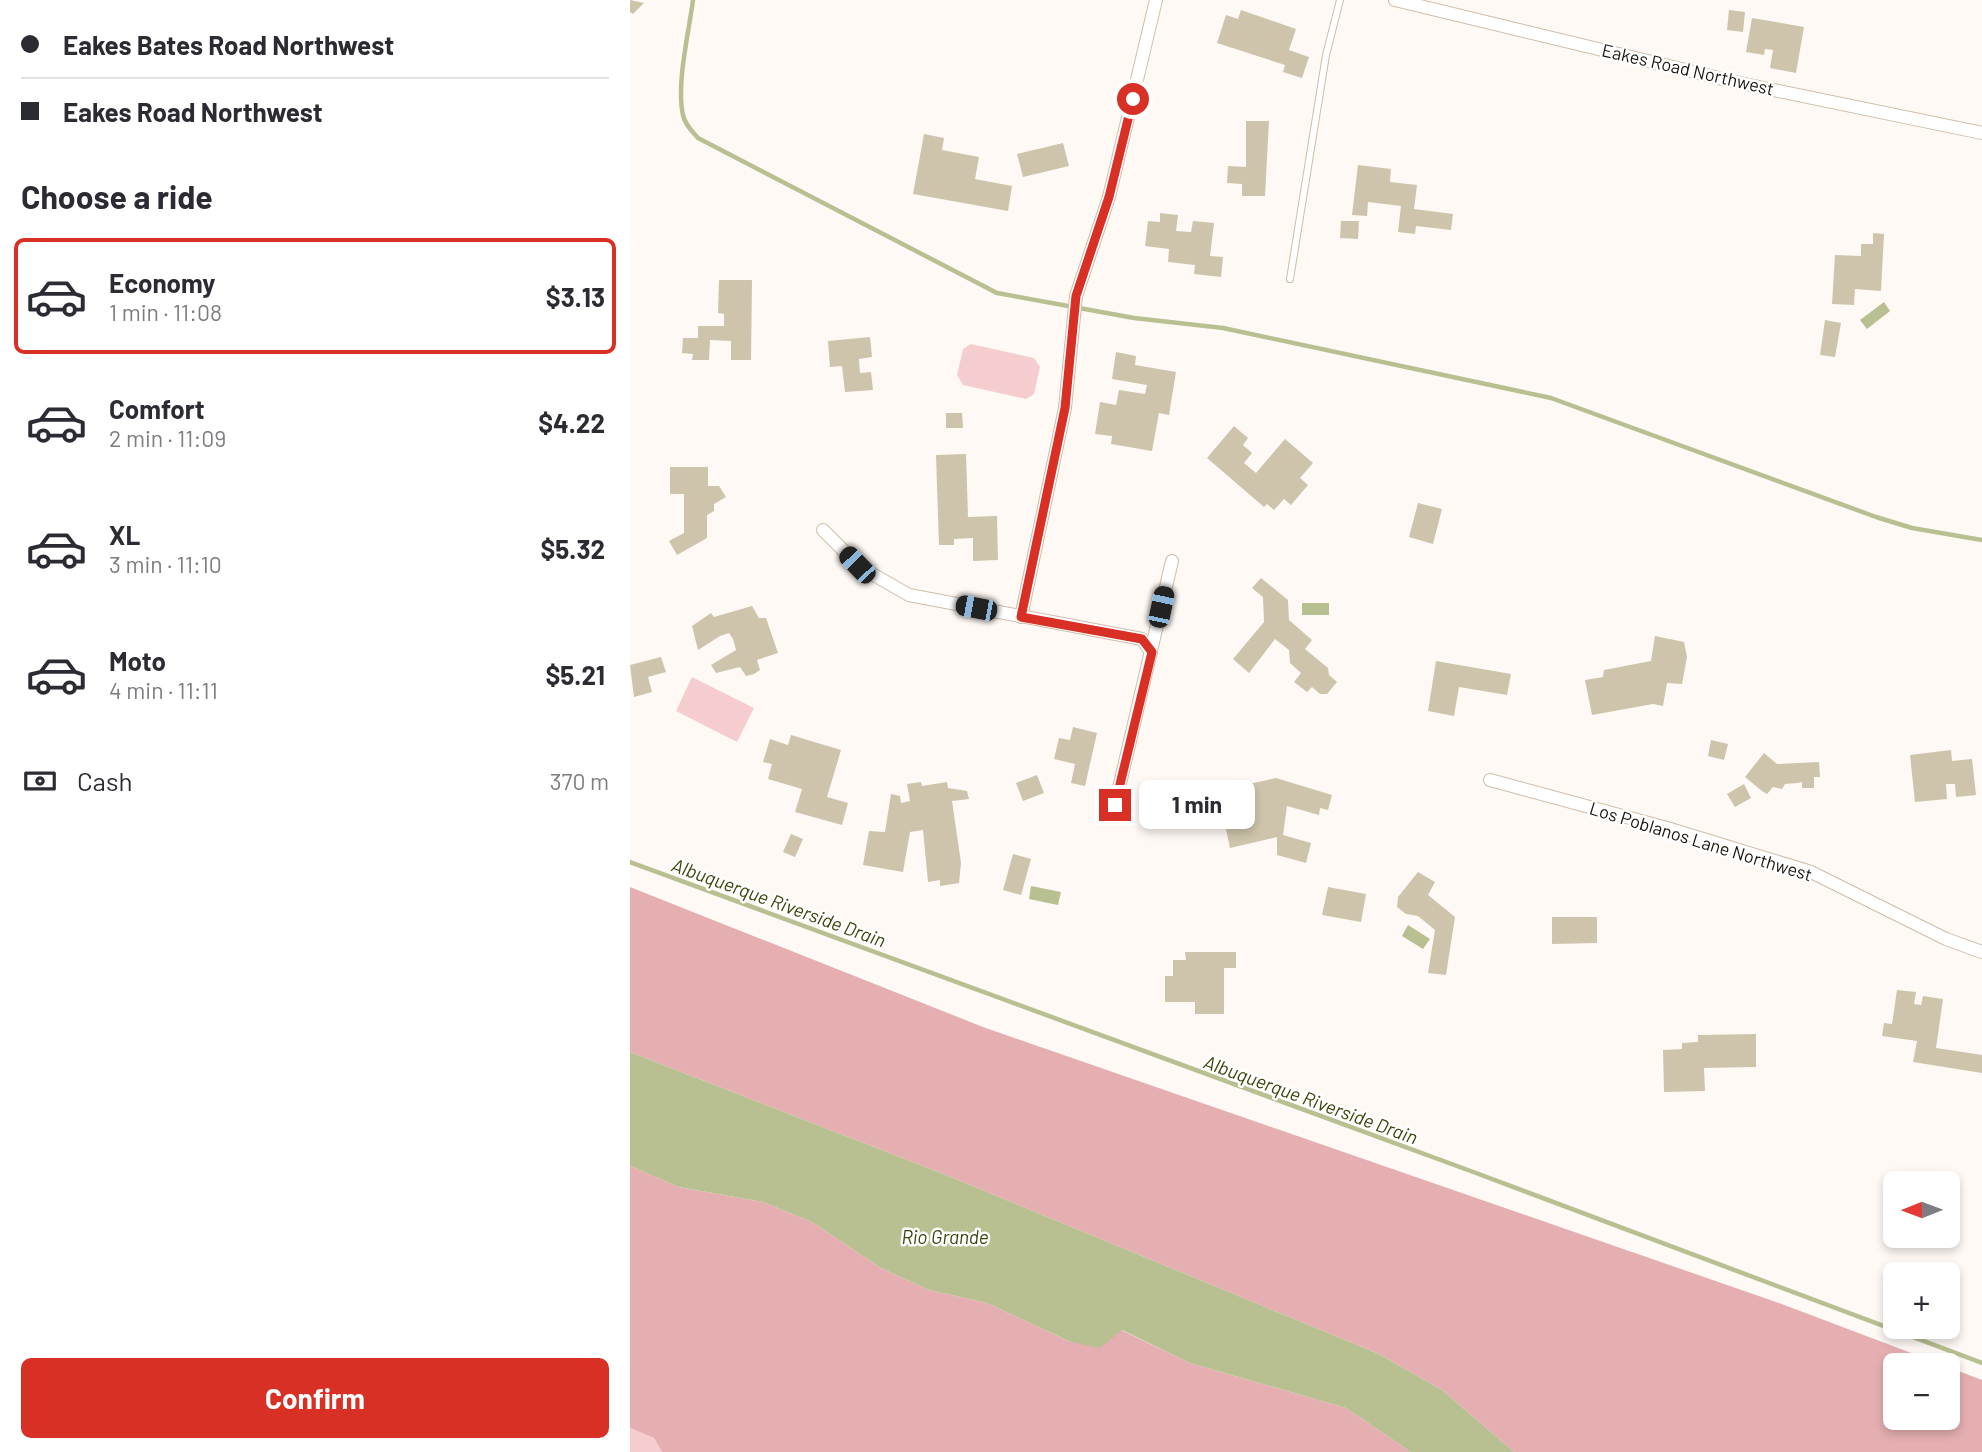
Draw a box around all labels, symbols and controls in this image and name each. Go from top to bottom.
text: Eakes Bates Road Northwest [63,29,394,60]
street label: Eakes Road Northwest [1600,38,1776,100]
route start [1117,83,1149,115]
text: Eakes Road Northwest [63,96,323,127]
text: Choose a ride [21,177,213,215]
icon: car [25,265,88,328]
text: Economy [109,267,215,298]
text: $3.13 [546,281,605,312]
text: 1 min · 11:08 [109,298,222,326]
icon: car [25,391,88,454]
text: Comfort [109,393,205,424]
text: $4.22 [538,407,605,438]
text: 2 min · 11:09 [109,424,226,452]
icon: car [25,517,88,580]
text: XL [109,519,140,550]
text: $5.32 [540,533,605,564]
car [835,543,880,587]
text: 3 min · 11:10 [109,550,222,578]
car [1147,584,1176,630]
car [954,594,999,622]
icon: car [25,643,88,706]
text: Moto [109,645,166,676]
text: $5.21 [545,659,605,690]
text: 4 min · 11:11 [109,676,218,704]
icon: cash [21,762,59,800]
text: Cash [77,765,132,796]
text: 370 m [550,767,609,795]
callout: 1 min [1140,780,1255,830]
route end [1099,789,1131,821]
text: 1 min [1172,790,1222,818]
street label: Los Poblanos Lane Northwest [1587,797,1815,885]
water label: Albuquerque Riverside Drain [669,853,889,951]
water label: Albuquerque Riverside Drain [1201,1050,1421,1148]
north arrow [1883,1171,1960,1248]
map controls [1883,1171,1960,1430]
water label: Rio Grande [901,1225,989,1248]
button: + [1883,1262,1960,1339]
button: − [1883,1353,1960,1430]
button: Confirm [21,1358,609,1438]

